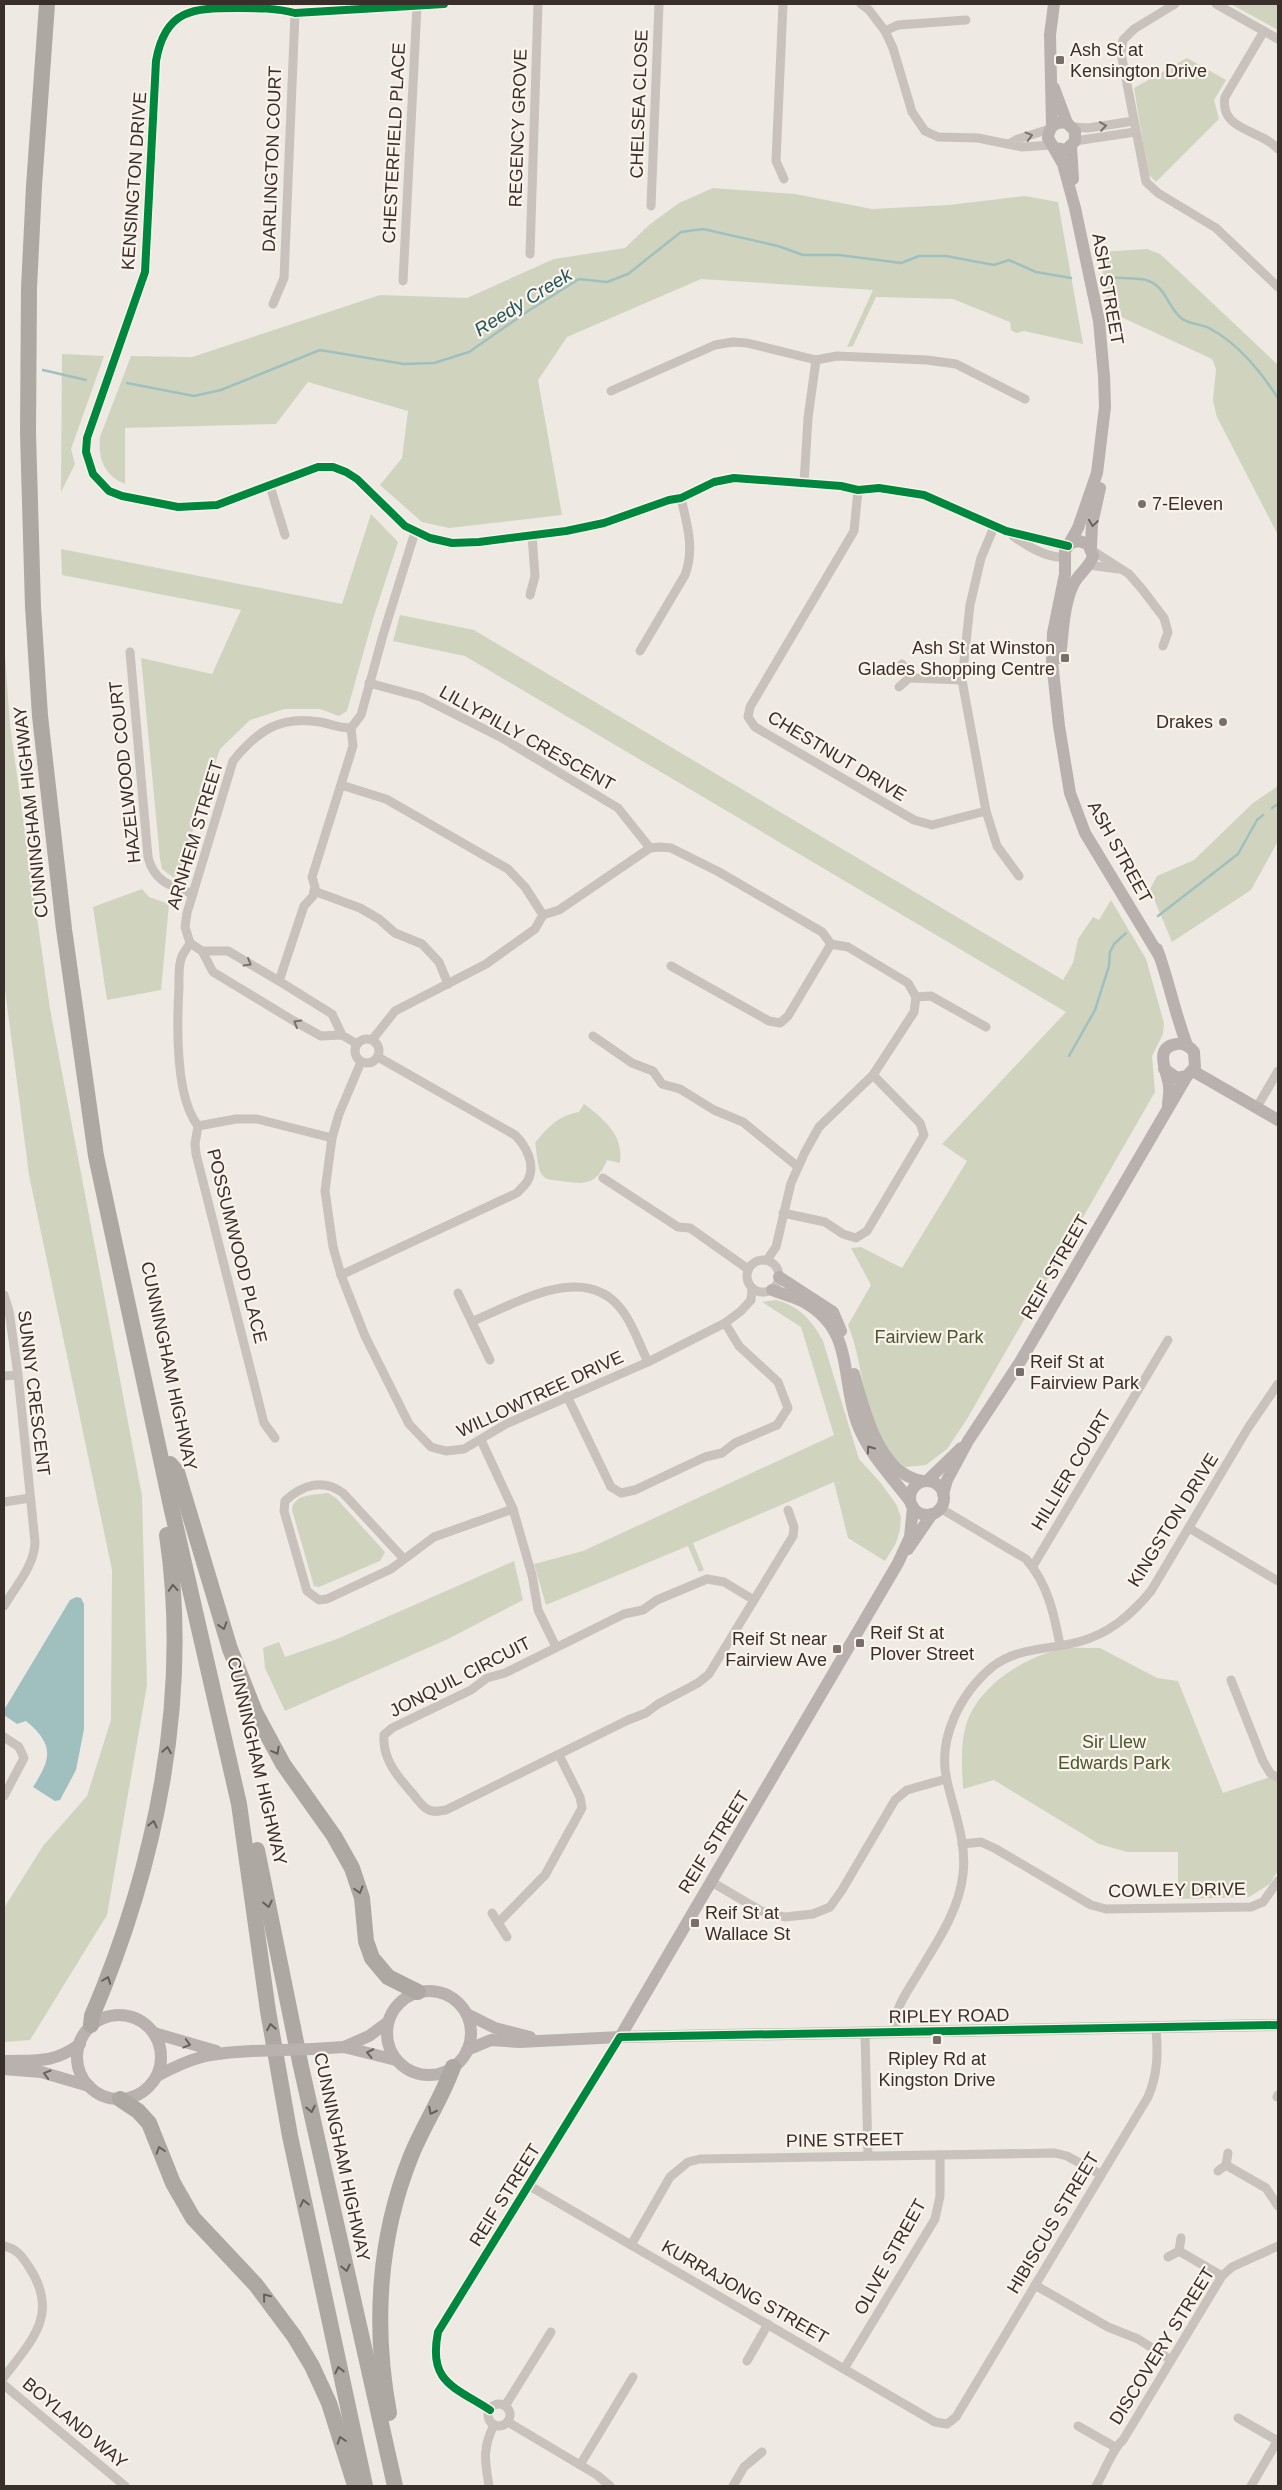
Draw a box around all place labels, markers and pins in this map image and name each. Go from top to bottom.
place label: Ash St at Kensington Drive [1070,40,1207,81]
marker: Ash St at Kensington Drive [1054,54,1066,66]
place label: 7-Eleven [1152,494,1223,514]
marker: 7-Eleven [1136,498,1148,510]
place label: Ash St at Winston Glades Shopping Centre [858,638,1055,679]
marker: Ash St at Winston Glades Shopping Centre [1059,652,1071,664]
place label: Drakes [1156,712,1213,732]
marker: Drakes [1217,716,1229,728]
place label: Reif St at Fairview Park [1030,1352,1140,1393]
marker: Reif St at Fairview Park [1014,1366,1026,1378]
place label: Reif St at Plover Street [870,1623,974,1664]
place label: Reif St near Fairview Ave [725,1629,827,1670]
marker: Reif St at Plover Street [854,1637,866,1649]
marker: Reif St near Fairview Ave [831,1643,843,1655]
place label: Reif St at Wallace St [705,1903,790,1944]
marker: Reif St at Wallace St [689,1917,701,1929]
marker: Ripley Rd at Kingston Drive [931,2034,943,2046]
place label: Ripley Rd at Kingston Drive [878,2049,996,2090]

